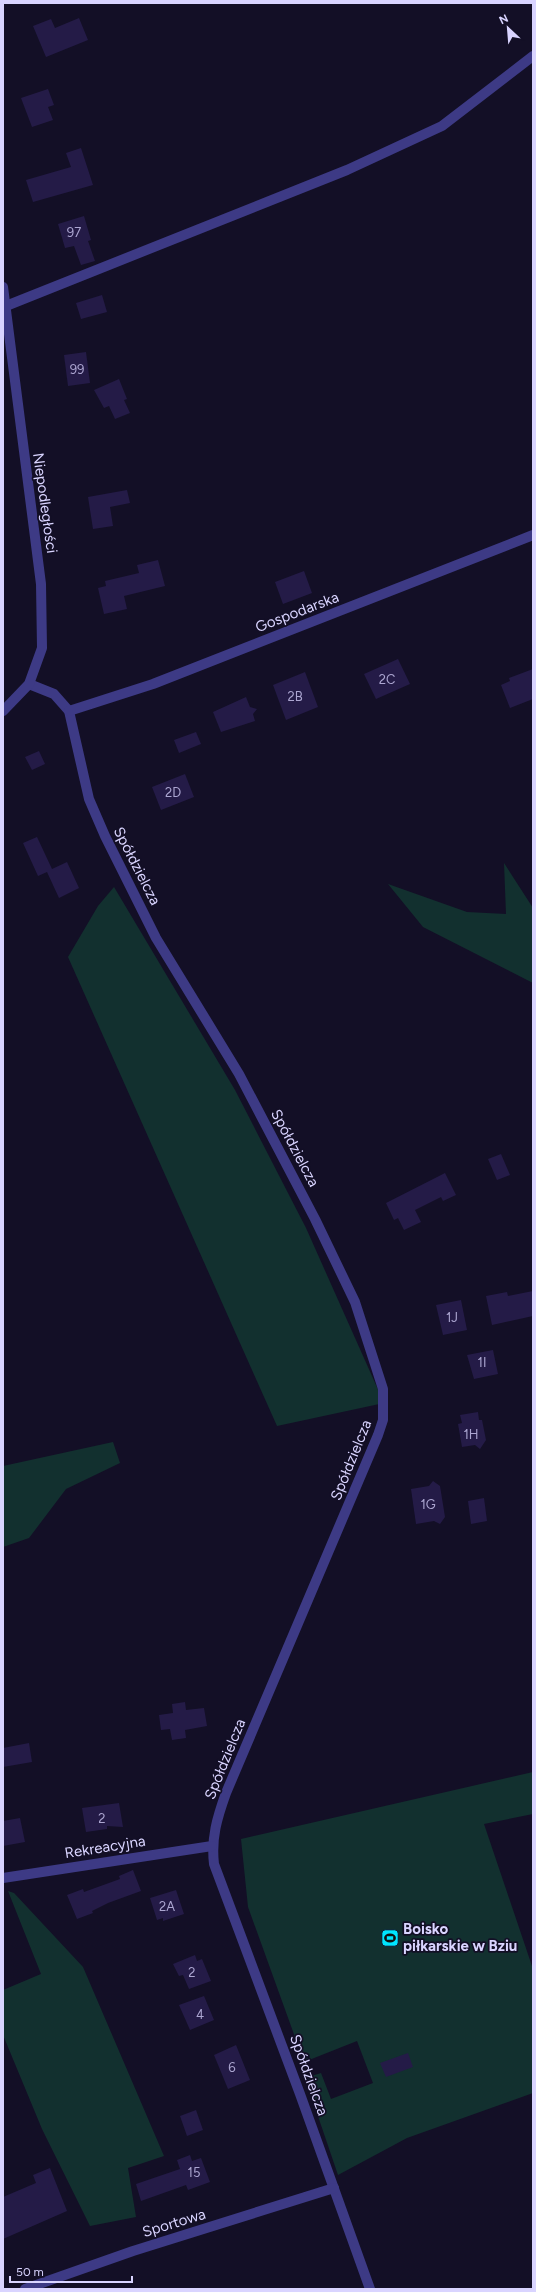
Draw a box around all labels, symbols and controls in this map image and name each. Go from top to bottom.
north arrow [488,8,528,48]
text: N [497,12,511,27]
house number: 97 [67,225,81,240]
house number: 99 [70,362,84,377]
street label: Niepodległości [29,451,61,555]
street label: Gospodarska [253,588,341,636]
house number: 2C [379,672,395,687]
house number: 2B [287,689,303,704]
house number: 2D [165,785,181,800]
street label: Spółdzielcza [110,824,164,908]
street label: Spółdzielcza [267,1106,323,1190]
house number: 1J [446,1310,458,1325]
house number: 1I [478,1355,486,1370]
street label: Spółdzielcza [327,1417,375,1503]
house number: 1H [463,1427,479,1442]
house number: 1G [420,1497,436,1512]
street label: Spółdzielcza [201,1716,249,1802]
house number: 2 [98,1811,106,1826]
street label: Rekreacyjna [63,1832,147,1862]
house number: 2A [159,1899,175,1914]
place label: Boisko piłkarskie w Bziu [403,1920,517,1955]
sports icon: Boisko piłkarskie w Bziu [380,1928,400,1948]
house number: 2 [188,1965,196,1980]
house number: 4 [196,2007,204,2022]
street label: Spółdzielcza [286,2032,332,2118]
house number: 6 [228,2060,236,2075]
house number: 15 [188,2165,200,2180]
street label: Sportowa [140,2205,208,2241]
scale bar [10,2258,132,2284]
text: 50 m [16,2265,44,2279]

